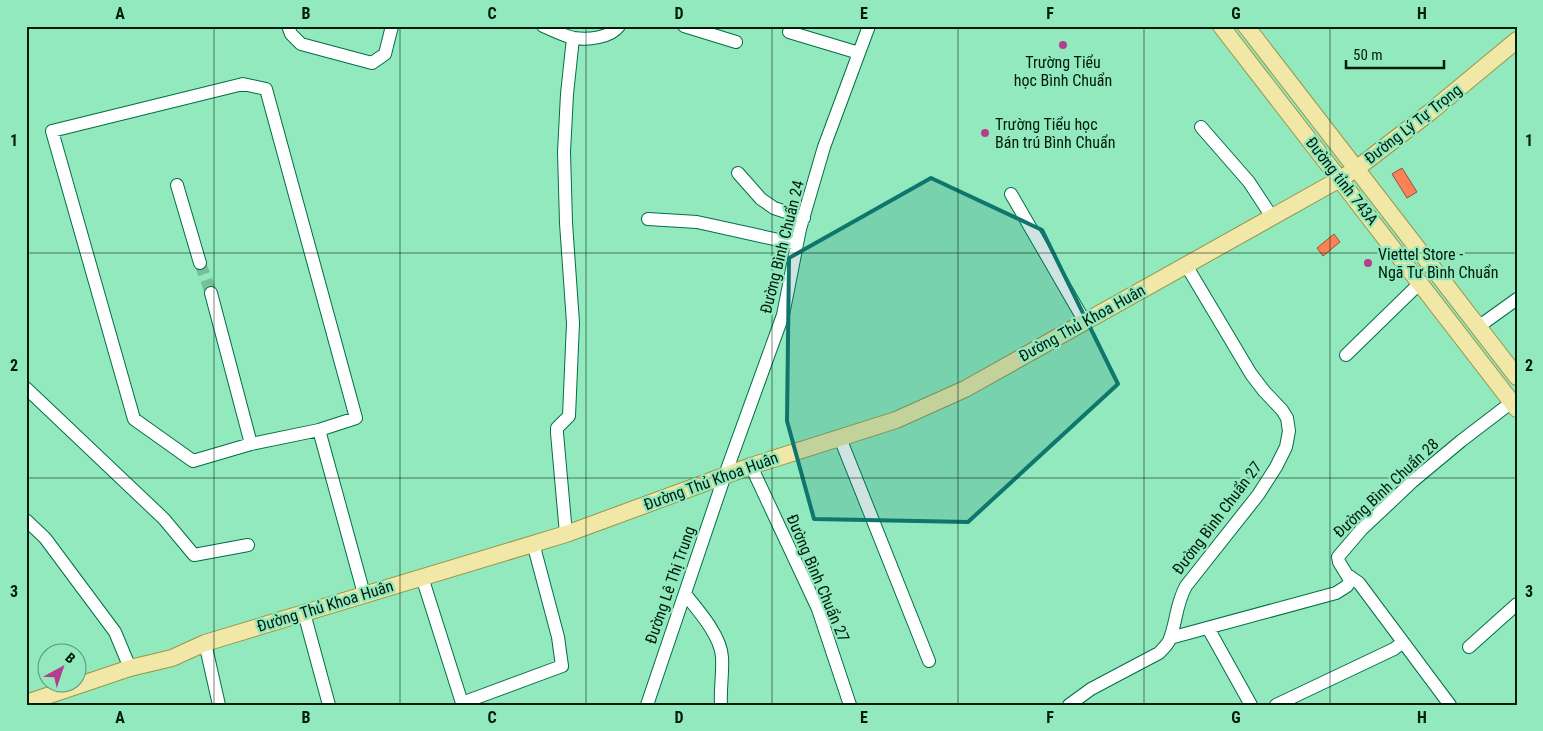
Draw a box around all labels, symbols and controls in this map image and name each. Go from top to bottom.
text: A [115,4,125,23]
text: B [302,4,311,23]
text: C [487,4,497,23]
text: D [674,4,684,23]
text: E [860,4,868,23]
text: F [1046,4,1054,23]
text: G [1231,4,1241,23]
text: H [1417,4,1427,23]
scale bar [1346,38,1443,70]
marker: Trường Tiểu học Bình Chuẩn [1057,39,1069,51]
text: 50 m [1353,46,1383,64]
place label: Trường Tiểu học Bình Chuẩn [1014,53,1112,90]
street label: Đường Lý Tự Trọng [1361,80,1465,168]
place label: Trường Tiểu học Bán trú Bình Chuẩn [995,115,1115,152]
marker: Trường Tiểu học Bán trú Bình Chuẩn [979,127,991,139]
text: 1 [10,131,18,150]
text: 1 [1525,131,1533,150]
street label: Đường tỉnh 743A [1302,133,1382,229]
street label: Đường Bình Chuẩn 24 [756,178,808,316]
place label: Viettel Store - Ngã Tư Bình Chuẩn [1378,245,1498,282]
marker: Viettel Store - Ngã Tư Bình Chuẩn [1362,257,1374,269]
street label: Đường Thủ Khoa Huân [1015,280,1149,366]
text: 2 [10,356,18,375]
text: 2 [1525,356,1533,375]
street label: Đường Bình Chuẩn 28 [1330,434,1442,542]
street label: Đường Thủ Khoa Huân [641,448,781,514]
street label: Đường Bình Chuẩn 27 [1168,458,1266,578]
street label: Đường Bình Chuẩn 27 [783,511,853,645]
street label: Đường Lê Thị Trung [641,524,699,646]
street label: Đường Thủ Khoa Huân [255,576,395,636]
text: 3 [10,582,18,601]
text: 3 [1525,582,1533,601]
north arrow [38,644,88,694]
text: B [62,649,79,667]
text: A [115,708,125,727]
text: B [302,708,311,727]
text: C [487,708,497,727]
text: D [674,708,684,727]
text: E [860,708,868,727]
text: F [1046,708,1054,727]
text: G [1231,708,1241,727]
text: H [1417,708,1427,727]

